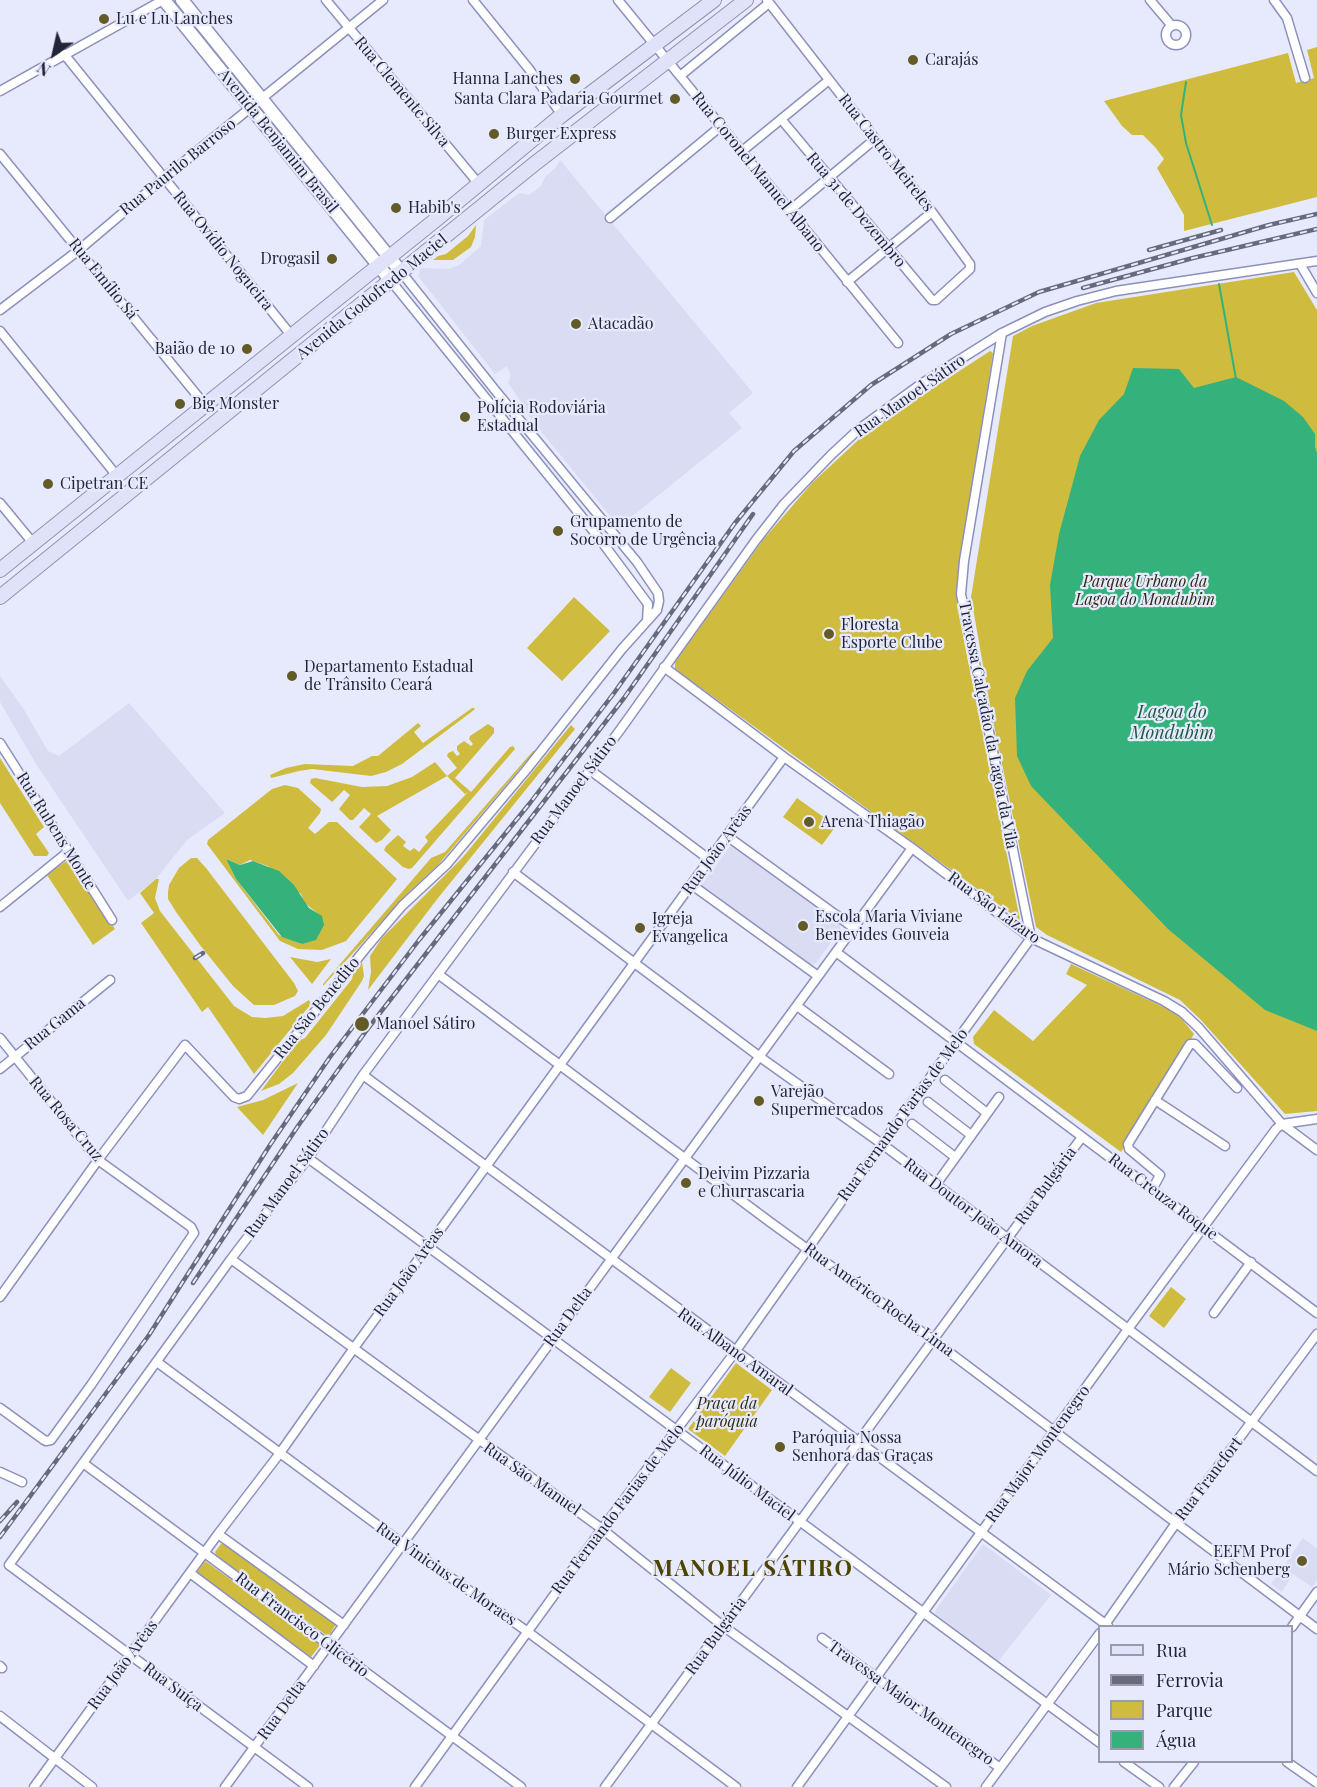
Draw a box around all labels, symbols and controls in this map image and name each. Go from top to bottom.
place label: Lu e Lu Lanches [116,9,233,29]
marker: Lu e Lu Lanches [97,12,111,26]
north arrow [24,24,84,84]
street label: Rua Clemente Silva [350,33,454,151]
place label: Carajás [925,50,978,70]
marker: Carajás [906,53,920,67]
text: N [33,57,54,81]
street label: Avenida Benjamim Brasil [214,65,342,217]
place label: Hanna Lanches [453,69,563,89]
marker: Hanna Lanches [568,72,582,86]
street label: Rua Coronel Manuel Albano [687,88,829,256]
place label: Santa Clara Padaria Gourmet [454,89,663,109]
street label: Rua Castro Meireles [834,90,938,216]
marker: Santa Clara Padaria Gourmet [668,92,682,106]
street label: Rua Paurilo Barroso [116,114,240,220]
place label: Burger Express [506,124,616,144]
marker: Burger Express [487,127,501,141]
street label: Rua 31 de Dezembro [802,149,910,271]
street label: Rua Ovídio Nogueira [169,187,277,315]
place label: Habib's [408,198,461,218]
marker: Habib's [389,201,403,215]
street label: Avenida Godofredo Maciel [293,230,451,364]
street label: Rua Emílio Sá [64,235,142,323]
place label: Drogasil [260,249,320,269]
marker: Drogasil [325,252,339,266]
place label: Atacadão [588,314,653,334]
marker: Atacadão [569,317,583,331]
place label: Baião de 10 [155,339,235,359]
marker: Baião de 10 [240,342,254,356]
street label: Rua Manoel Sátiro [851,351,969,441]
place label: Big Monster [192,394,279,414]
marker: Big Monster [173,397,187,411]
place label: Polícia Rodoviária Estadual [477,398,606,436]
marker: Polícia Rodoviária Estadual [458,410,472,424]
place label: Cipetran CE [60,474,148,494]
marker: Cipetran CE [41,477,55,491]
place label: Grupamento de Socorro de Urgência [570,512,716,550]
marker: Grupamento de Socorro de Urgência [551,524,565,538]
park label: Parque Urbano da Lagoa do Mondubim [1075,572,1215,610]
street label: Travessa Calçadão da Lagoa da Vila [955,600,1021,850]
place label: Floresta Esporte Clube [841,615,943,653]
marker: Floresta Esporte Clube [822,627,836,641]
place label: Departamento Estadual de Trânsito Ceará [304,657,474,695]
marker: Departamento Estadual de Trânsito Ceará [285,669,299,683]
water label: Lagoa do Mondubim [1130,701,1214,744]
street label: Rua Manoel Sátiro [527,732,621,848]
street label: Rua Rubens Monte [12,769,100,893]
street label: Rua João Arêas [678,801,756,899]
place label: Arena Thiagão [821,812,924,832]
marker: Arena Thiagão [802,815,816,829]
street label: Rua São Lázaro [944,868,1044,948]
place label: Escola Maria Viviane Benevides Gouveia [815,907,963,945]
place label: Igreja Evangelica [652,909,728,947]
marker: Escola Maria Viviane Benevides Gouveia [796,919,810,933]
marker: Igreja Evangelica [633,921,647,935]
street label: Rua São Benedito [270,953,364,1063]
street label: Rua Gama [21,994,89,1054]
place label: Manoel Sátiro [376,1014,475,1034]
marker: Manoel Sátiro [353,1015,371,1033]
street label: Rua Fernando Farias de Melo [834,1025,972,1205]
street label: Rua Rosa Cruz [25,1073,107,1165]
place label: Varejão Supermercados [771,1082,884,1120]
marker: Varejão Supermercados [752,1094,766,1108]
street label: Rua Manoel Sátiro [241,1124,333,1242]
street label: Rua Bulgária [1011,1143,1081,1229]
street label: Rua Creuza Roque [1105,1150,1221,1244]
street label: Rua Doutor João Amora [900,1154,1046,1272]
place label: Deivim Pizzaria e Churrascaria [698,1164,810,1202]
marker: Deivim Pizzaria e Churrascaria [679,1176,693,1190]
street label: Rua João Arêas [370,1223,448,1321]
street label: Rua Américo Rocha Lima [800,1239,958,1361]
street label: Rua Delta [540,1283,596,1351]
street label: Rua Albano Amaral [674,1304,796,1400]
street label: Rua Major Montenegro [982,1382,1094,1526]
park label: Praça da paróquia [696,1394,758,1432]
street label: Rua Fernando Farias de Melo [548,1420,688,1598]
place label: Paróquia Nossa Senhora das Graças [792,1428,933,1466]
street label: Rua Francfort [1171,1433,1247,1525]
street label: Rua São Manuel [480,1438,584,1520]
marker: Paróquia Nossa Senhora das Graças [773,1440,787,1454]
street label: Rua Júlio Maciel [695,1441,799,1525]
street label: Rua Vinicius de Moraes [372,1518,520,1630]
place label: EEFM Prof Mário Schenberg [1167,1542,1290,1580]
marker: EEFM Prof Mário Schenberg [1295,1554,1309,1568]
district label: MANOEL SÁTIRO [652,1556,854,1582]
street label: Rua Francisco Glicério [231,1568,373,1682]
street label: Rua Bulgária [681,1593,751,1679]
street label: Rua João Arêas [84,1616,162,1714]
legend [1098,1625,1293,1763]
street label: Travessa Major Montenegro [824,1636,998,1770]
text: Rua [1156,1638,1187,1662]
street label: Rua Suíça [139,1658,207,1716]
text: Ferrovia [1156,1668,1223,1692]
street label: Rua Delta [254,1676,310,1744]
text: Parque [1156,1698,1213,1722]
text: Água [1156,1728,1196,1752]

